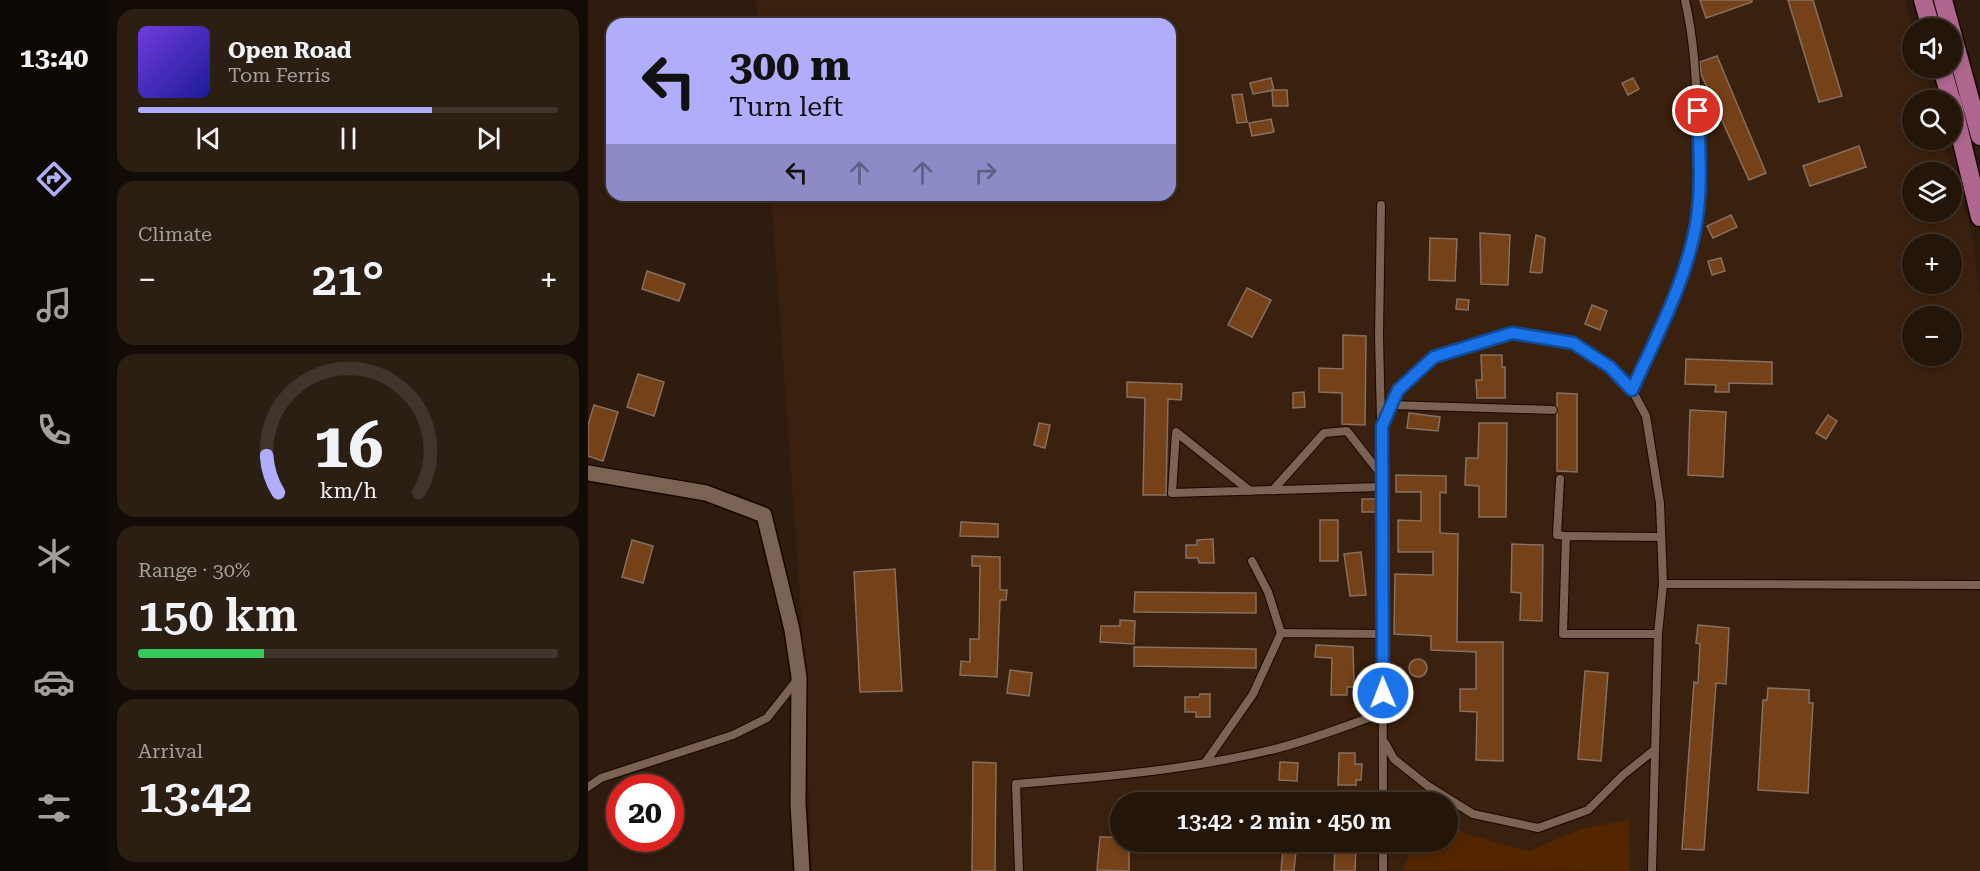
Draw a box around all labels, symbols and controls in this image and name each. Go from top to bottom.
map controls [1902,18,1962,366]
button: sound [1902,18,1962,78]
text: Open Road [228,38,351,63]
text: 300 m [729,41,851,90]
text: 13:40 [20,42,88,74]
icon: left [630,42,708,120]
text: Tom Ferris [228,63,330,87]
pin [1672,85,1723,136]
button: search [1902,90,1962,150]
text: Turn left [729,91,843,123]
icon: arrive [1681,94,1714,127]
icon: previous [192,122,225,155]
icon: pause [332,122,365,155]
icon: next [472,122,505,155]
icon: left [780,156,813,189]
icon: ahead [843,156,876,189]
icon: ahead [906,156,939,189]
icon: right [969,156,1002,189]
icon: directions [33,158,75,200]
button: layers [1902,162,1962,222]
text: Climate [138,222,212,246]
button: + [1902,234,1962,294]
text: 21° [312,253,384,306]
text: − [138,260,156,299]
text: + [540,260,558,299]
icon: music [33,284,75,326]
button: − [1902,306,1962,366]
icon: phone [33,409,75,451]
text: 16 [313,409,383,482]
text: km/h [319,478,377,503]
icon: climate [33,535,75,577]
text: Range · 30% [138,558,250,582]
text: 150 km [138,589,298,642]
icon: car [33,661,75,703]
position arrow [1351,661,1415,725]
text: Arrival [138,739,203,763]
text: 13:42 [138,770,252,823]
speed limit sign: 20 [606,774,684,852]
icon: filters [33,787,75,829]
text: 13:42 · 2 min · 450 m [1177,809,1391,834]

